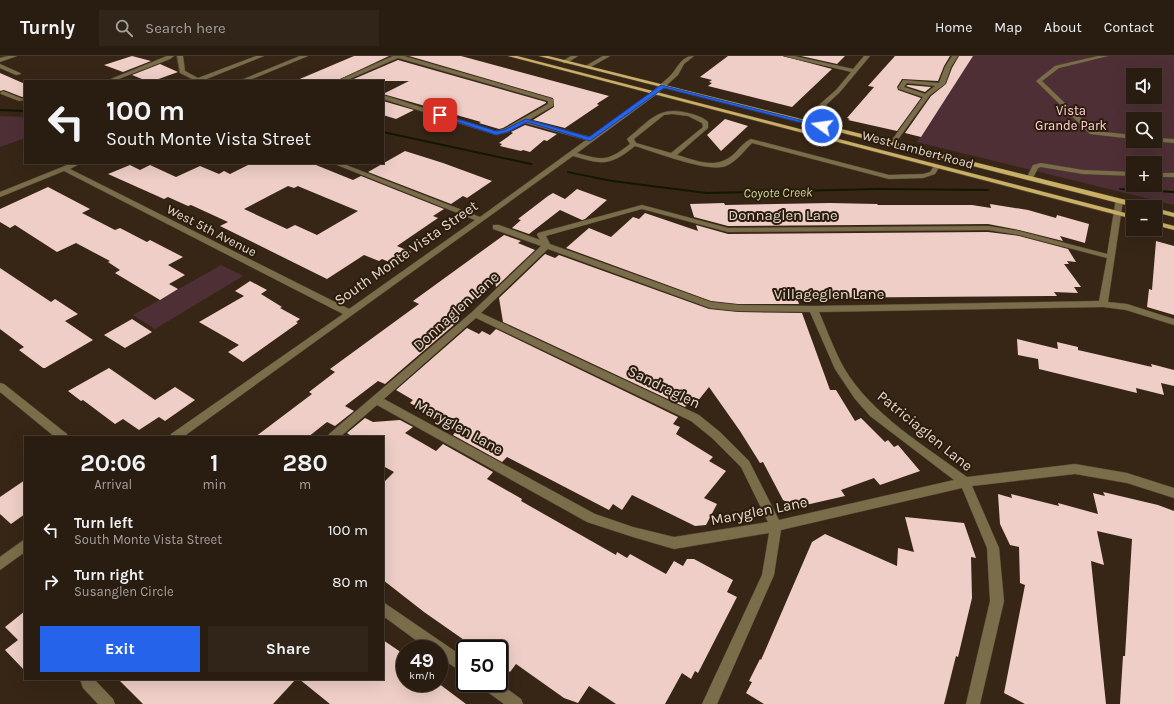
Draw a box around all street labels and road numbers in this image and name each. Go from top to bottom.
street label: West Lambert Road [860,127,975,172]
street label: South Monte Vista Street [331,196,481,309]
street label: West 5th Avenue [164,201,259,260]
street label: Donnaglen Lane [728,206,838,224]
street label: Donnaglen Lane [409,268,503,354]
street label: Villageglen Lane [774,285,884,303]
street label: Sandraglen [625,362,703,412]
street label: Patriciaglen Lane [874,387,976,475]
street label: Maryglen Lane [412,395,506,459]
street label: Maryglen Lane [709,493,809,529]

